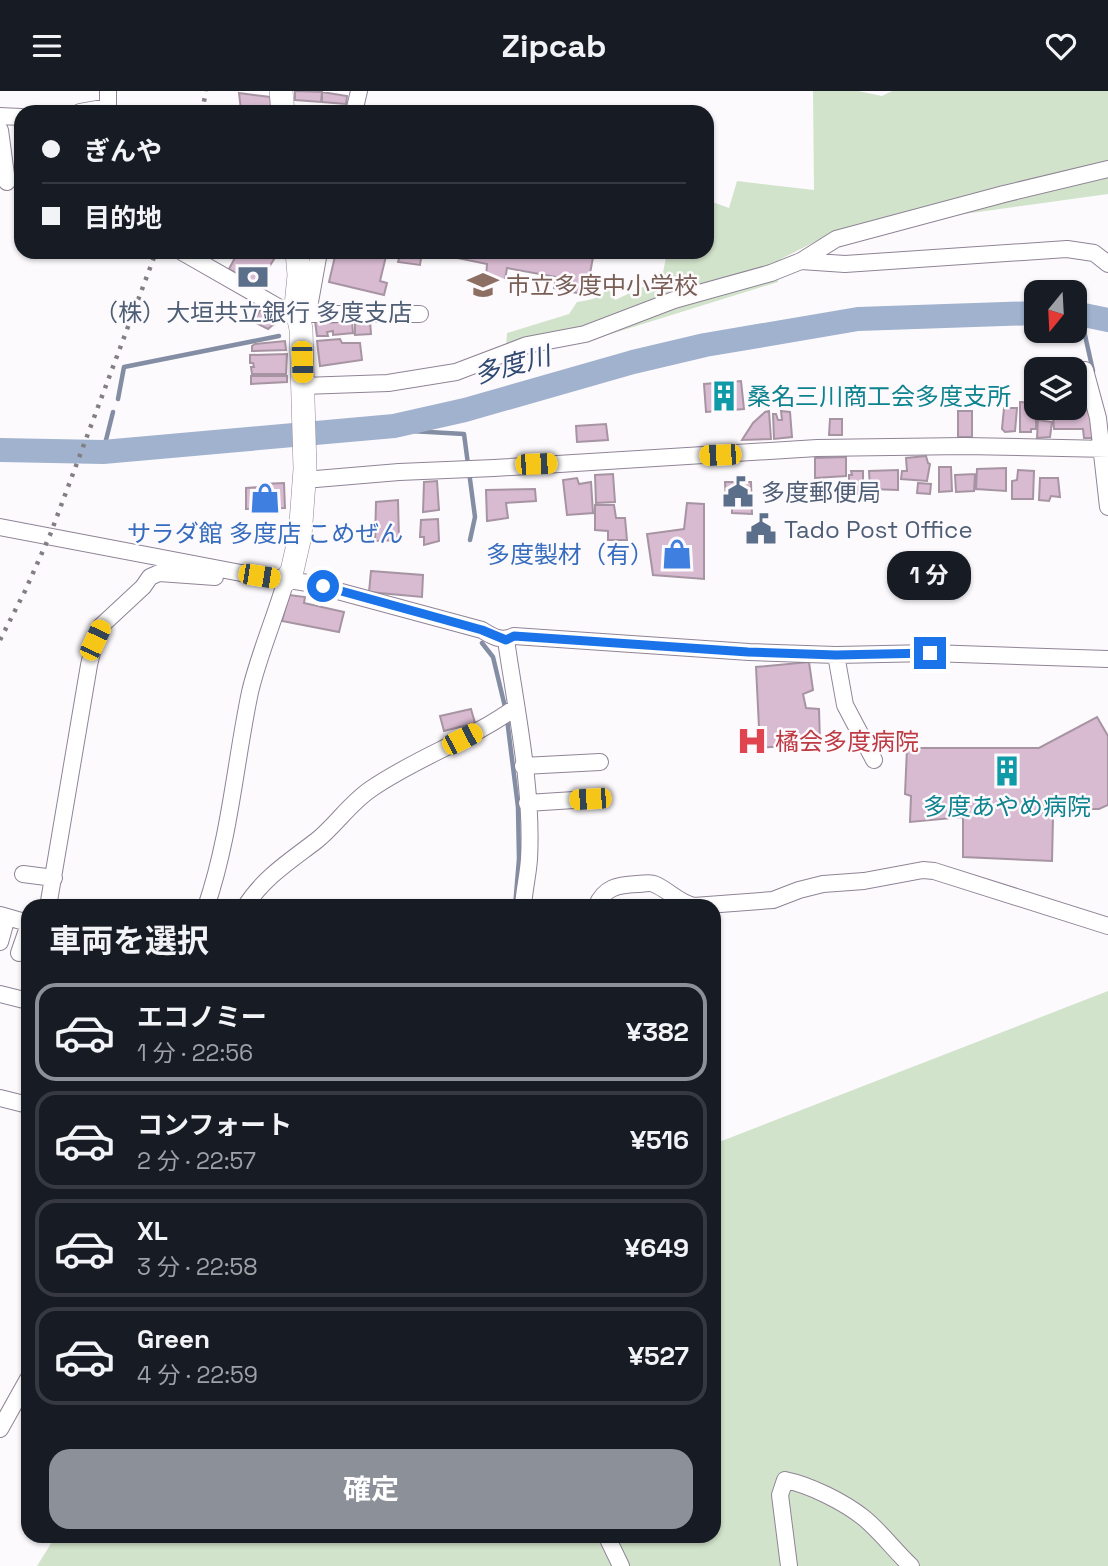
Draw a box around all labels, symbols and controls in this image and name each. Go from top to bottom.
text: Zipcab [501,26,607,66]
icon: menu [28,27,66,65]
icon: heart [1042,27,1080,65]
text: ぎんや [84,134,162,168]
text: 目的地 [84,201,162,235]
bank icon: （株）大垣共立銀行 多度支店 [236,260,270,294]
school or university icon: 市立多度中小学校 [466,268,500,302]
place label: 市立多度中小学校 [506,270,698,301]
north arrow [1024,280,1087,343]
map controls [1024,280,1087,420]
place label: （株）大垣共立銀行 多度支店 [94,297,412,328]
water label: 多度川 [470,338,557,392]
car [291,341,314,383]
button: layers [1024,357,1087,420]
building icon: 桑名三川商工会多度支所 [707,379,741,413]
place label: 桑名三川商工会多度支所 [747,381,1011,412]
car [699,444,742,466]
car [515,453,558,475]
public building icon: 多度郵便局 [721,475,755,509]
place label: 多度郵便局 [761,477,881,508]
shop icon: サラダ館 多度店 こめぜん [248,481,282,515]
public building icon: Tado Post Office [744,512,778,546]
place label: Tado Post Office [784,514,973,545]
place label: サラダ館 多度店 こめぜん [127,518,403,549]
shop icon: 多度製材（有） [660,537,694,571]
place label: 多度製材（有） [486,539,654,570]
callout: 1 分 [888,552,972,601]
text: 1 分 [909,560,949,590]
car [237,562,282,590]
route start [307,570,339,602]
car [77,617,114,663]
route end [914,637,946,669]
car [439,720,486,758]
hospital icon: 橘会多度病院 [735,724,769,758]
place label: 橘会多度病院 [775,726,919,757]
building icon: 多度あやめ病院 [990,754,1024,788]
car [569,787,612,811]
place label: 多度あやめ病院 [923,791,1091,822]
text: 車両を選択 [49,921,209,961]
text: エコノミー [137,1000,267,1034]
icon: car [53,1001,116,1064]
text: ¥382 [626,1015,689,1049]
text: 1 分 · 22:56 [137,1038,253,1068]
text: コンフォート [137,1108,292,1142]
icon: car [53,1109,116,1172]
text: ¥516 [630,1123,689,1157]
text: 2 分 · 22:57 [137,1146,256,1176]
text: XL [137,1214,168,1248]
icon: car [53,1217,116,1280]
text: ¥649 [624,1231,689,1265]
text: 3 分 · 22:58 [137,1252,258,1282]
text: Green [137,1322,210,1356]
icon: car [53,1325,116,1388]
text: ¥527 [628,1339,689,1373]
text: 4 分 · 22:59 [137,1360,258,1390]
button: 確定 [49,1449,693,1529]

